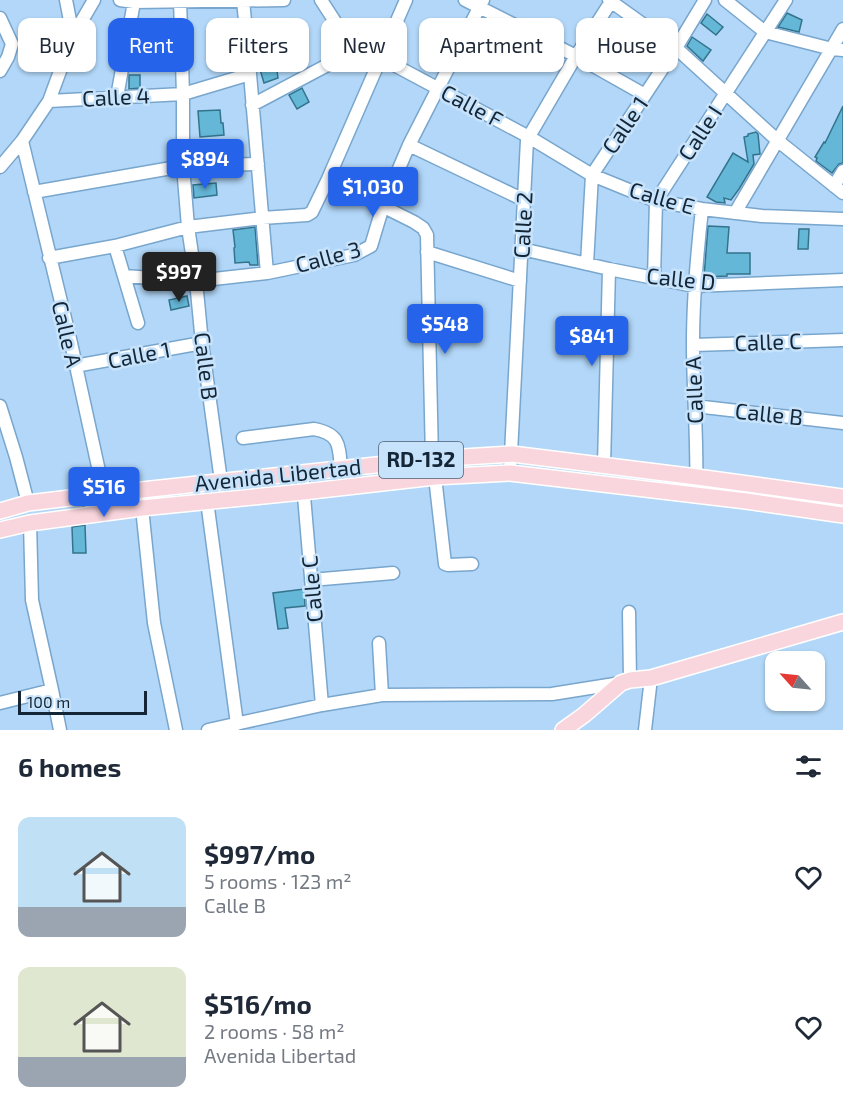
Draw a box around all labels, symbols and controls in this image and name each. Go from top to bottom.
chip: Buy [18,18,96,72]
chip: Rent [108,18,194,72]
chip: Filters [206,18,309,72]
chip: New [321,18,407,72]
chip: Apartment [419,18,564,72]
chip: House [576,18,678,72]
street label: Calle F [437,78,508,132]
street label: Calle 4 [81,81,151,111]
street label: Calle 1 [596,91,653,158]
street label: Calle I [672,100,726,165]
pin: $894 [169,139,241,190]
text: $894 [181,146,229,170]
pin: $1,030 [324,167,422,218]
text: $1,030 [342,174,404,198]
street label: Calle E [627,175,698,219]
street label: Calle 2 [507,191,537,259]
street label: Calle 3 [292,235,363,277]
pin: $997 [143,252,215,303]
text: $997 [156,259,202,283]
street label: Calle D [645,261,717,295]
street label: Calle A [48,298,88,370]
pin: $548 [409,304,481,355]
text: $548 [421,311,469,335]
pin: $841 [556,316,628,367]
text: $841 [569,323,615,347]
street label: Calle C [734,327,802,355]
street label: Calle B [190,331,224,401]
street label: Calle 1 [105,335,172,373]
street label: Calle A [679,356,707,424]
street label: Calle B [734,397,804,429]
road number: RD-132 [379,442,463,478]
street label: Avenida Libertad [193,452,363,496]
pin: $516 [68,467,140,518]
text: $516 [82,474,126,498]
street label: Calle C [295,555,327,624]
north arrow [765,651,825,711]
map controls [765,651,825,711]
scale bar [18,688,147,716]
text: 100 m [27,692,70,711]
icon: filters [792,750,825,783]
text: 6 homes [18,751,121,782]
text: $997/mo [204,838,315,869]
icon: home [66,841,138,913]
icon: heart [792,861,825,894]
text: 5 rooms · 123 m² [204,869,352,893]
text: Calle B [204,893,266,917]
text: $516/mo [204,988,312,1019]
icon: home [66,991,138,1063]
icon: heart [792,1011,825,1044]
text: 2 rooms · 58 m² [204,1019,345,1043]
text: Avenida Libertad [204,1043,356,1067]

